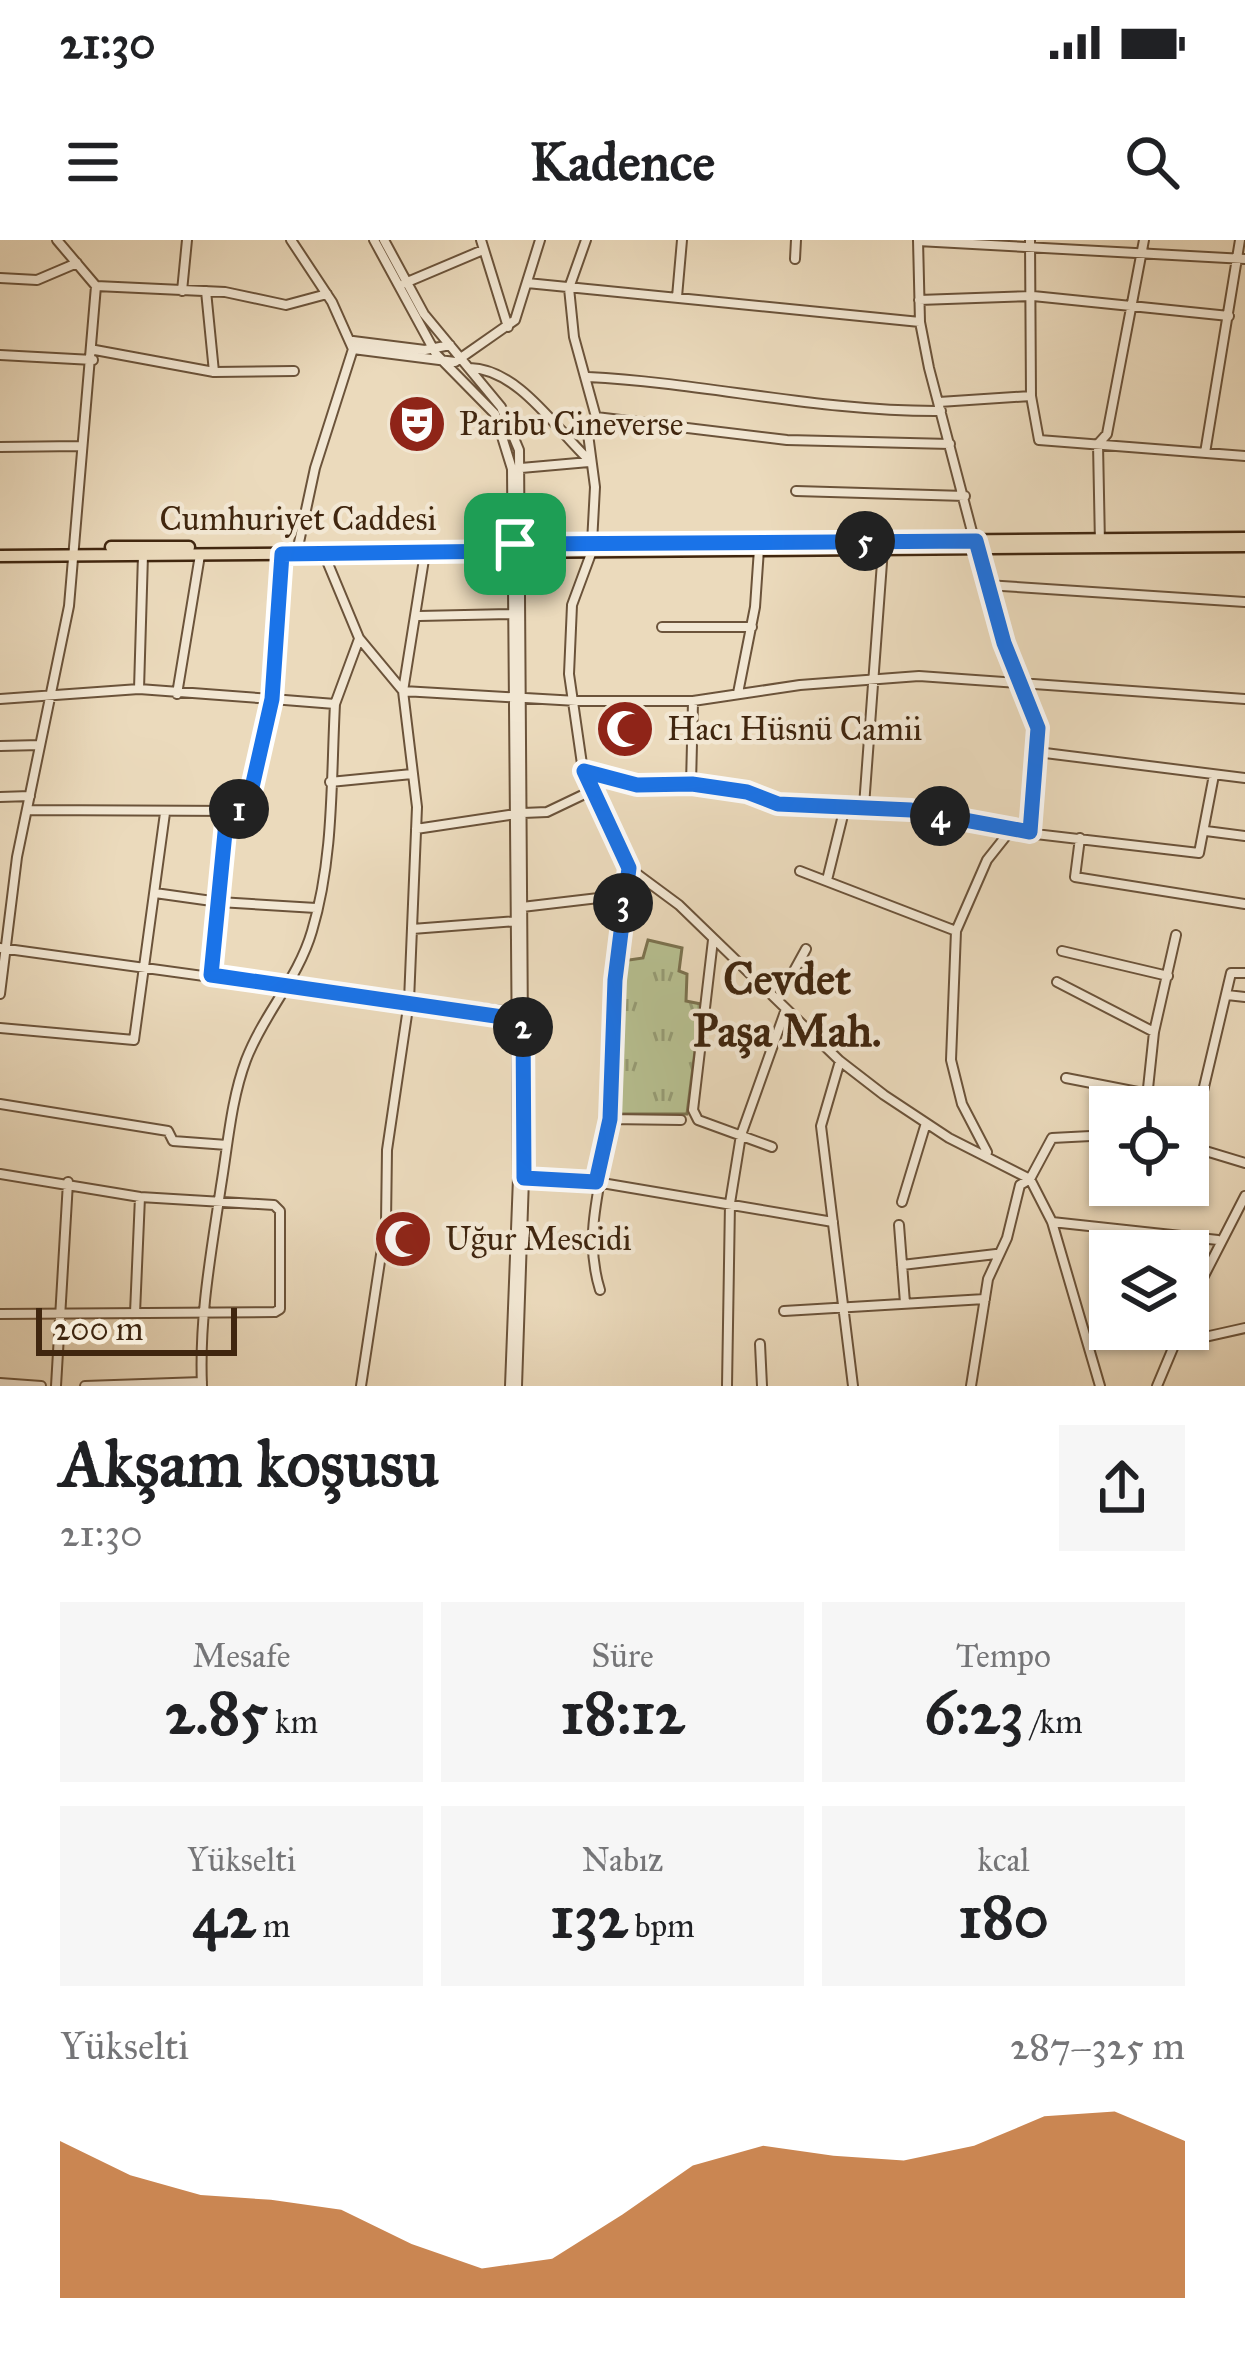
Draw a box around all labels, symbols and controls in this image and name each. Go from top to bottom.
text: 21:30 [60,15,156,70]
icon: menu [60,129,126,195]
text: Kadence [530,129,715,195]
icon: search [1119,129,1185,195]
theatre icon: Paribu Cineverse [386,393,448,455]
place label: Paribu Cineverse [459,404,684,444]
pin [464,493,566,595]
street label: Cumhuriyet Caddesi [159,499,437,539]
icon: arrive [482,511,548,577]
pin: 5 [835,511,895,571]
text: 5 [857,521,873,561]
mosque icon: Hacı Hüsnü Camii [594,698,656,760]
place label: Hacı Hüsnü Camii [667,709,922,749]
pin: 1 [209,779,269,839]
pin: 4 [910,786,970,846]
text: 1 [232,789,246,829]
text: 4 [931,796,949,836]
pin: 3 [593,873,653,933]
text: 3 [616,883,630,923]
district label: Cevdet Paşa Mah. [693,951,881,1059]
pin: 2 [493,997,553,1057]
text: 2 [515,1007,531,1047]
map controls [1089,1086,1209,1350]
button: locate [1089,1086,1209,1206]
mosque icon: Uğur Mescidi [372,1208,434,1270]
place label: Uğur Mescidi [445,1219,632,1259]
button: layers [1089,1230,1209,1350]
scale bar [36,1302,237,1355]
text: 200 m [54,1309,144,1349]
text: Akşam koşusu [60,1423,439,1504]
button: share [1059,1425,1185,1551]
text: 21:30 [60,1509,143,1557]
text: Mesafe [193,1636,291,1676]
text: Süre [591,1636,654,1676]
text: Tempo [956,1636,1051,1676]
text: 2.85 [165,1676,268,1749]
text: 18:12 [560,1676,685,1749]
text: 6:23 [924,1676,1024,1749]
text: km [268,1702,318,1742]
text: /km [1024,1702,1083,1742]
text: Yükselti [187,1840,296,1880]
text: Nabız [582,1840,663,1880]
text: kcal [978,1840,1029,1880]
text: 42 [193,1880,256,1953]
text: 132 [550,1880,628,1953]
text: 180 [958,1880,1049,1953]
text: m [256,1906,290,1946]
text: bpm [628,1906,695,1946]
text: Yükselti [60,2022,189,2070]
text: 287–325 m [1010,2022,1185,2070]

